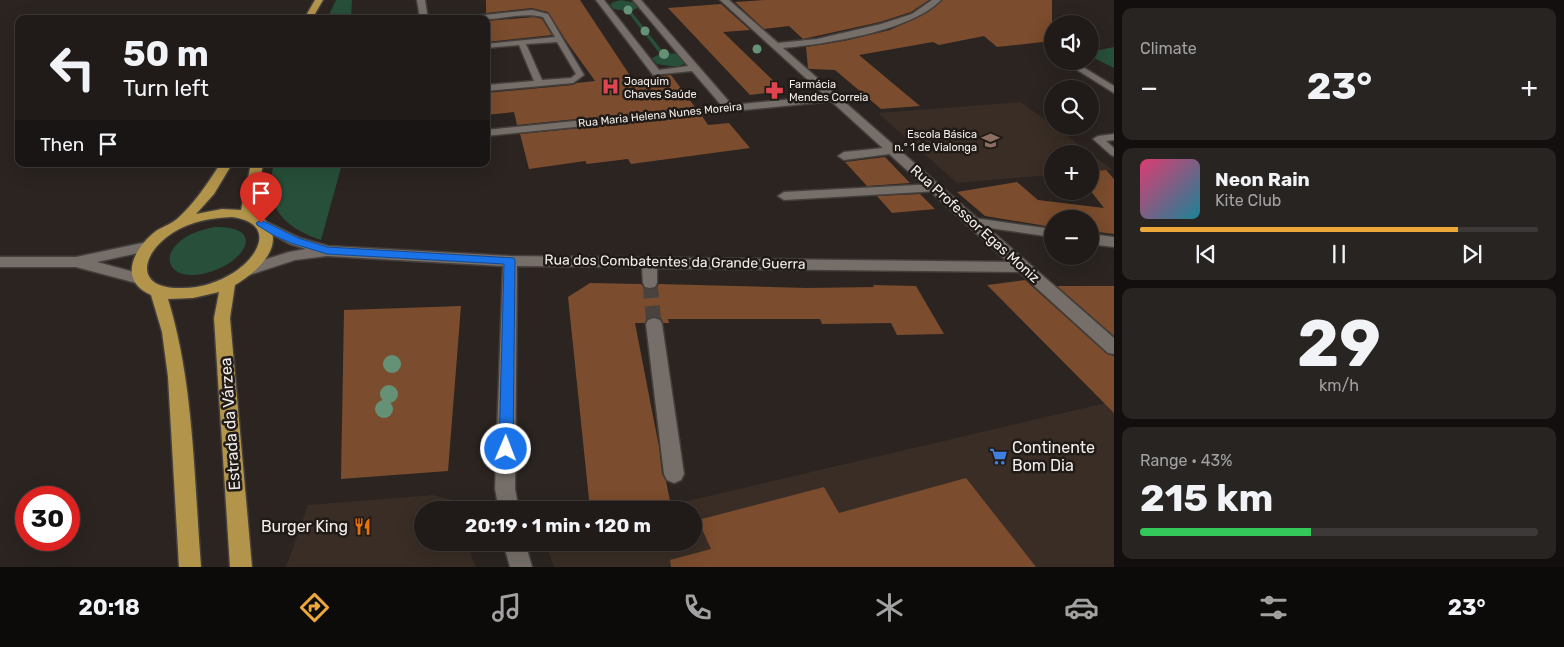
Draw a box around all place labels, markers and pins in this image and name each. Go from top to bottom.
place label: Joaquim Chaves Saúde [624,75,697,101]
hospital icon: Joaquim Chaves Saúde [600,77,620,97]
place label: Farmácia Mendes Correia [789,78,868,104]
pharmacy icon: Farmácia Mendes Correia [765,80,785,100]
place label: Escola Básica n.º 1 de Vialonga [894,128,977,154]
school or university icon: Escola Básica n.º 1 de Vialonga [981,130,1001,150]
pin [240,172,282,223]
place label: Continente Bom Dia [1012,438,1095,475]
supermarket icon: Continente Bom Dia [988,446,1008,466]
restaurant icon: Burger King [352,516,372,536]
place label: Burger King [261,517,348,536]

